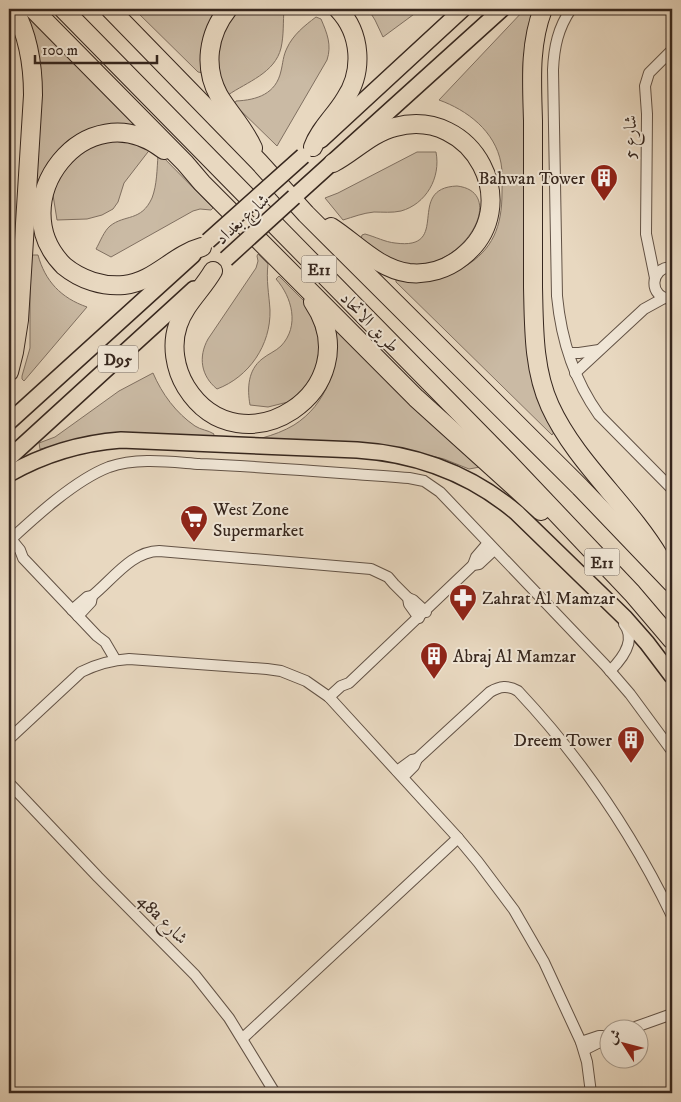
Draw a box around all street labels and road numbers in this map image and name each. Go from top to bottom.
street label: شارع 5 [620,115,645,159]
street label: شارع بغداد [211,190,276,252]
road number: E11 [302,255,336,282]
street label: طريق الاتحاد [335,288,404,358]
road number: D95 [98,346,138,372]
road number: E11 [584,548,620,576]
street label: 48a شارع [130,890,192,952]

